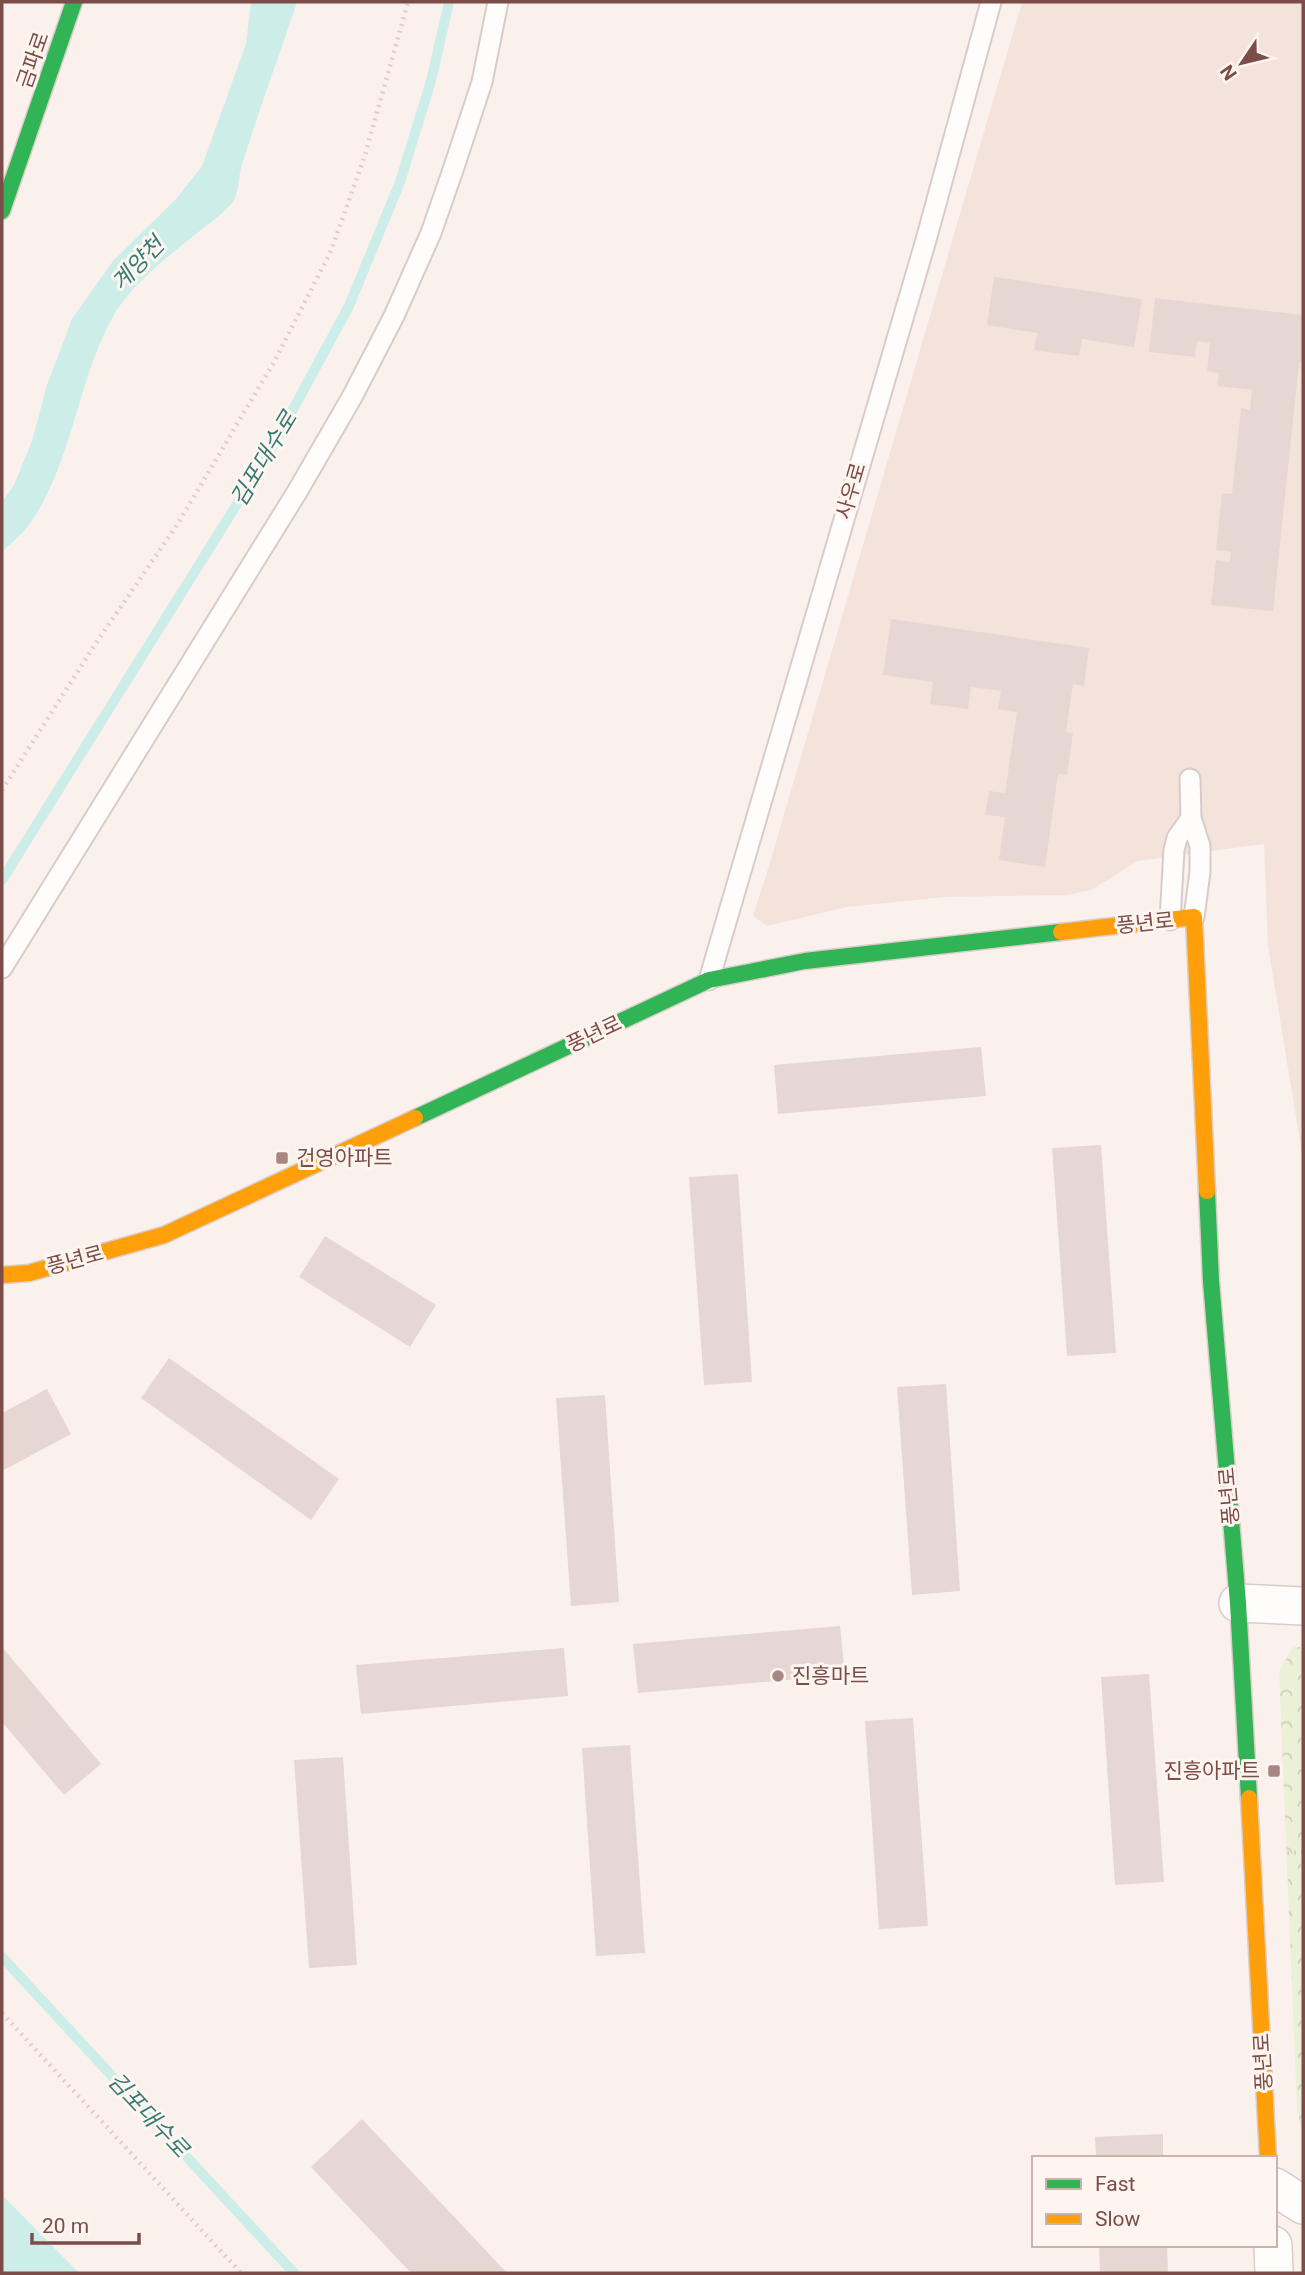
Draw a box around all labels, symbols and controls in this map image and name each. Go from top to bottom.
north arrow [1207,28,1277,98]
street label: 금파로 [12,29,54,91]
text: N [1215,60,1242,85]
water label: 계양천 [106,230,172,296]
water label: 김포대수로 [225,405,304,511]
street label: 사우로 [831,460,871,522]
street label: 풍년로 [1115,908,1175,938]
street label: 풍년로 [563,1011,625,1057]
place label: 건영아파트 [296,1146,393,1170]
marker: 건영아파트 [274,1150,290,1166]
street label: 풍년로 [44,1241,106,1279]
street label: 풍년로 [1215,1466,1243,1526]
place label: 진흥마트 [792,1664,869,1688]
marker: 진흥마트 [770,1668,786,1684]
place label: 진흥아파트 [1163,1759,1260,1783]
marker: 진흥아파트 [1266,1763,1282,1779]
street label: 풍년로 [1249,2032,1277,2092]
water label: 김포대수로 [102,2067,195,2164]
legend [1032,2156,1277,2247]
text: Fast [1095,2172,1136,2196]
scale bar [32,2202,138,2246]
text: Slow [1095,2207,1141,2231]
text: 20 m [42,2214,89,2238]

